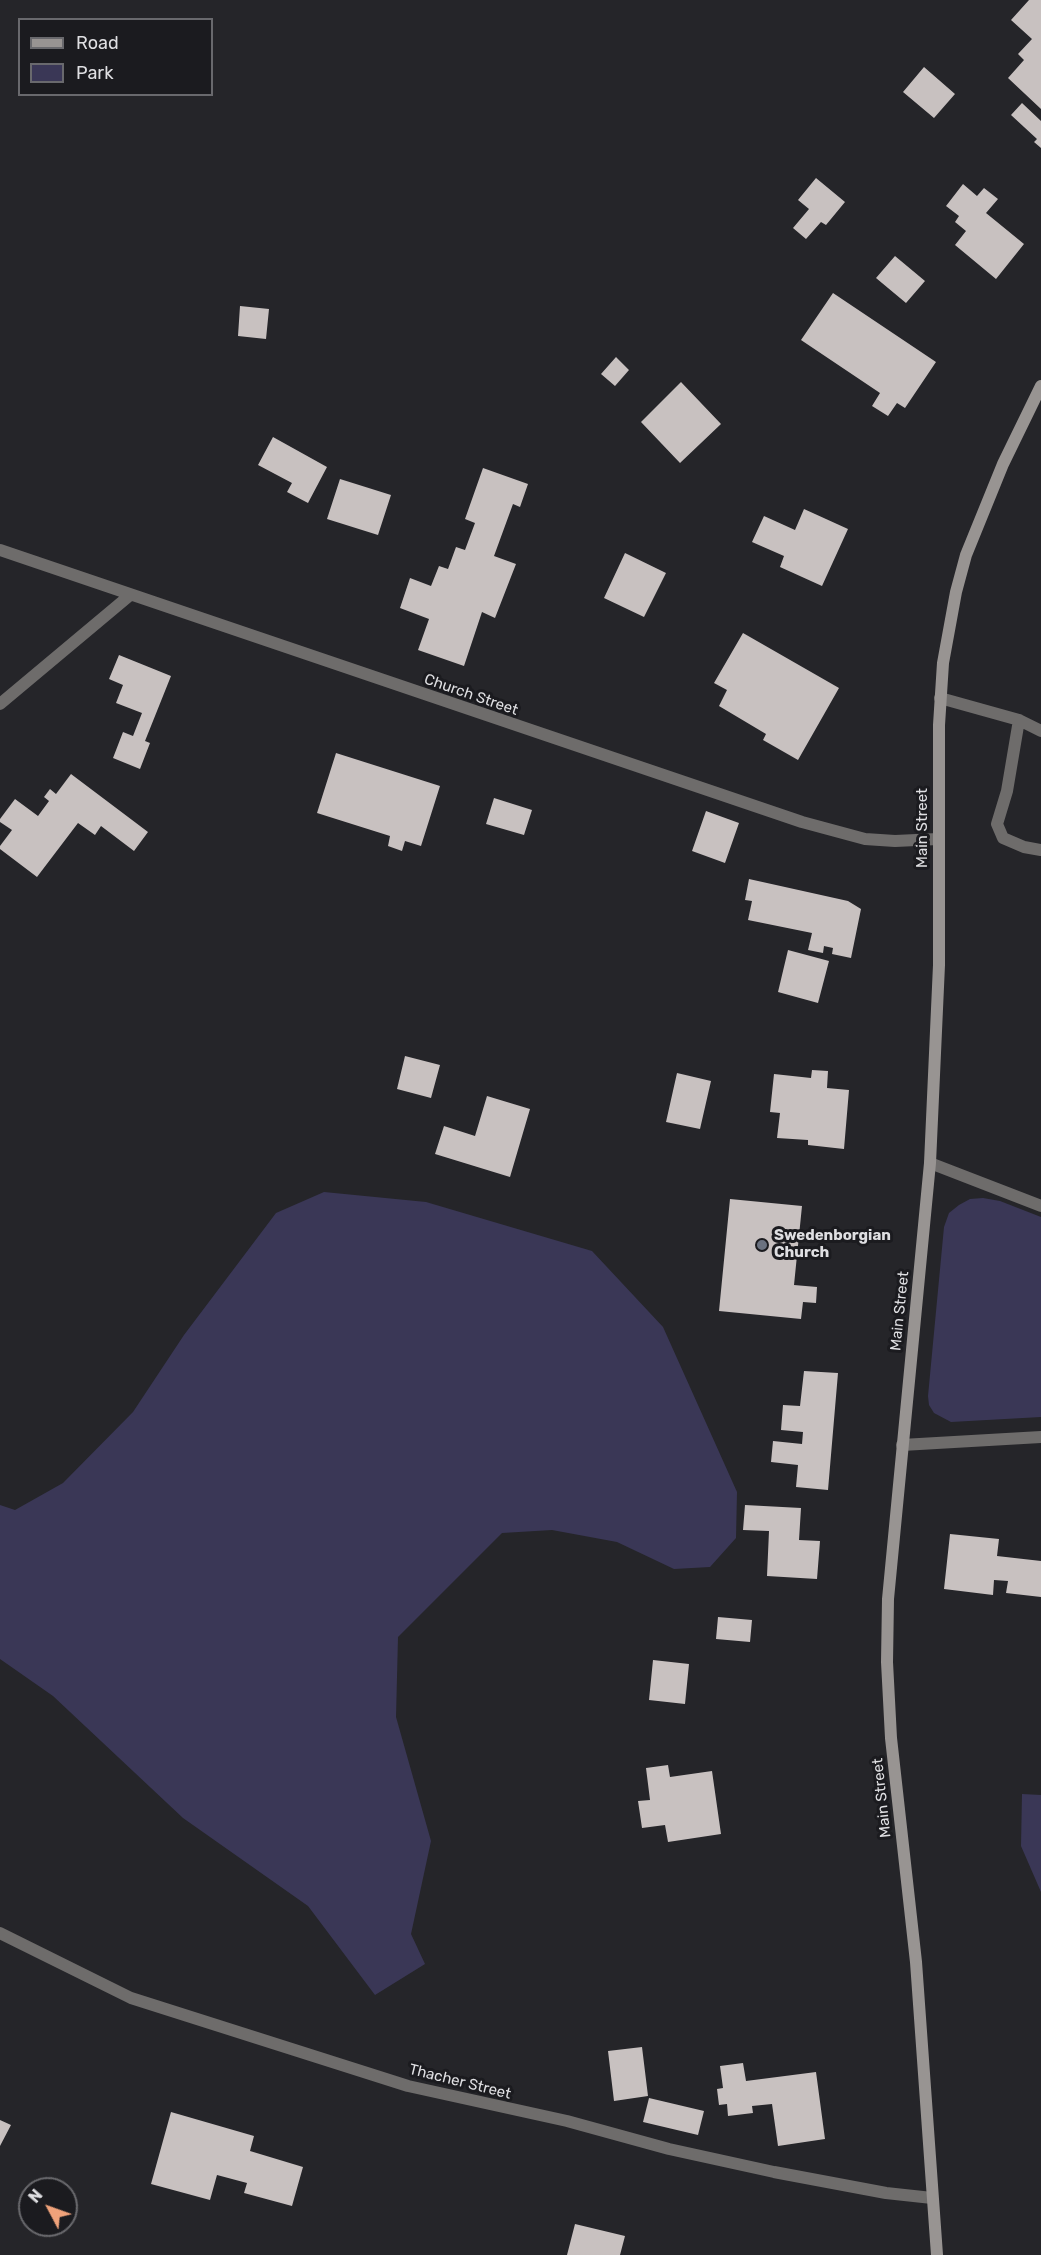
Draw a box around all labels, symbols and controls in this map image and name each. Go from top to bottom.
legend [18,18,213,96]
text: Road [76,32,119,54]
text: Park [76,62,113,84]
street label: Church Street [422,671,520,719]
street label: Main Street [914,788,932,868]
place label: Swedenborgian Church [774,1227,891,1262]
marker: Swedenborgian Church [755,1238,769,1252]
street label: Main Street [887,1270,913,1352]
street label: Main Street [869,1757,895,1839]
street label: Thacher Street [407,2061,513,2103]
north arrow [18,2177,78,2237]
text: N [25,2186,46,2207]

